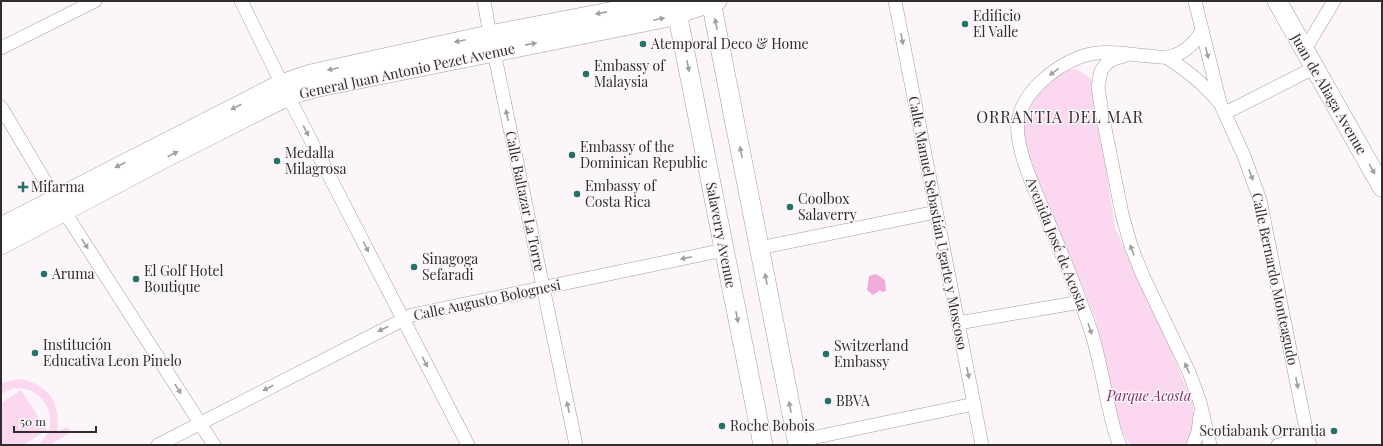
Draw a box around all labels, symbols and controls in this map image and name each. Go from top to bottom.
place label: Edificio El Valle [973,6,1021,41]
one-way arrow [595,11,607,17]
one-way arrow [652,15,665,21]
one-way arrow [712,18,718,30]
marker: Edificio El Valle [960,19,970,29]
street label: Juan de Aliaga Avenue [1287,29,1372,158]
one-way arrow [899,33,905,45]
place label: Atemporal Deco & Home [650,34,809,53]
street label: General Juan Antonio Pezet Avenue [297,38,517,103]
one-way arrow [454,39,466,45]
marker: Atemporal Deco & Home [638,39,648,49]
one-way arrow [525,41,537,47]
one-way arrow [1205,46,1211,59]
place label: Embassy of Malaysia [594,56,666,91]
one-way arrow [685,59,691,72]
one-way arrow [327,67,339,73]
one-way arrow [1049,68,1060,76]
marker: Embassy of Malaysia [581,69,591,79]
street label: Calle Manuel Sebastián Ugarte y Moscoso [905,94,973,352]
one-way arrow [231,104,242,110]
district label: ORRANTIA DEL MAR [976,106,1144,127]
one-way arrow [504,109,510,121]
one-way arrow [302,125,309,137]
street label: Calle Baltazar La Torre [501,129,550,273]
place label: Embassy of the Dominican Republic [580,137,708,172]
place label: Medalla Milagrosa [285,143,347,178]
one-way arrow [738,145,744,158]
marker: Embassy of the Dominican Republic [567,150,577,160]
one-way arrow [167,151,179,157]
marker: Medalla Milagrosa [272,156,282,166]
one-way arrow [115,162,126,168]
one-way arrow [1368,163,1375,175]
one-way arrow [1248,169,1254,181]
street label: Avenida José de Acosta [1022,173,1093,313]
place label: Embassy of Costa Rica [585,176,657,211]
place label: Mifarma [31,177,85,196]
street label: Salaverry Avenue [702,180,741,290]
marker: Mifarma [18,182,28,192]
marker: Embassy of Costa Rica [572,189,582,199]
place label: Coolbox Salaverry [798,189,857,224]
street label: Calle Bernardo Monteagudo [1248,191,1303,367]
marker: Coolbox Salaverry [785,202,795,212]
one-way arrow [82,238,89,250]
one-way arrow [362,241,369,252]
one-way arrow [1129,243,1135,255]
place label: Sinagoga Sefaradi [422,249,478,284]
one-way arrow [680,255,692,261]
place label: El Golf Hotel Boutique [144,261,224,296]
marker: Sinagoga Sefaradi [409,262,419,272]
place label: Aruma [51,264,95,283]
marker: Aruma [39,269,49,279]
one-way arrow [762,273,768,285]
marker: El Golf Hotel Boutique [131,274,141,284]
street label: Calle Augusto Bolognesi [412,275,562,324]
one-way arrow [735,311,741,323]
one-way arrow [1087,323,1093,335]
one-way arrow [377,326,389,332]
place label: Institución Educativa Leon Pinelo [43,335,182,370]
place label: Switzerland Embassy [834,336,909,371]
marker: Institución Educativa Leon Pinelo [30,348,40,358]
marker: Switzerland Embassy [821,349,831,359]
one-way arrow [422,356,428,368]
one-way arrow [1184,362,1190,373]
one-way arrow [965,367,971,379]
one-way arrow [1294,377,1300,389]
one-way arrow [174,384,182,394]
one-way arrow [262,385,273,392]
park label: Parque Acosta [1106,386,1191,405]
place label: BBVA [836,391,870,410]
marker: BBVA [823,396,833,406]
one-way arrow [565,401,571,413]
one-way arrow [787,401,793,413]
scale bar [14,408,96,434]
text: 50 m [20,413,46,429]
place label: Roche Bobois [730,416,815,435]
marker: Roche Bobois [717,421,727,431]
place label: Scotiabank Orrantia [1200,421,1326,440]
marker: Scotiabank Orrantia [1329,426,1339,436]

